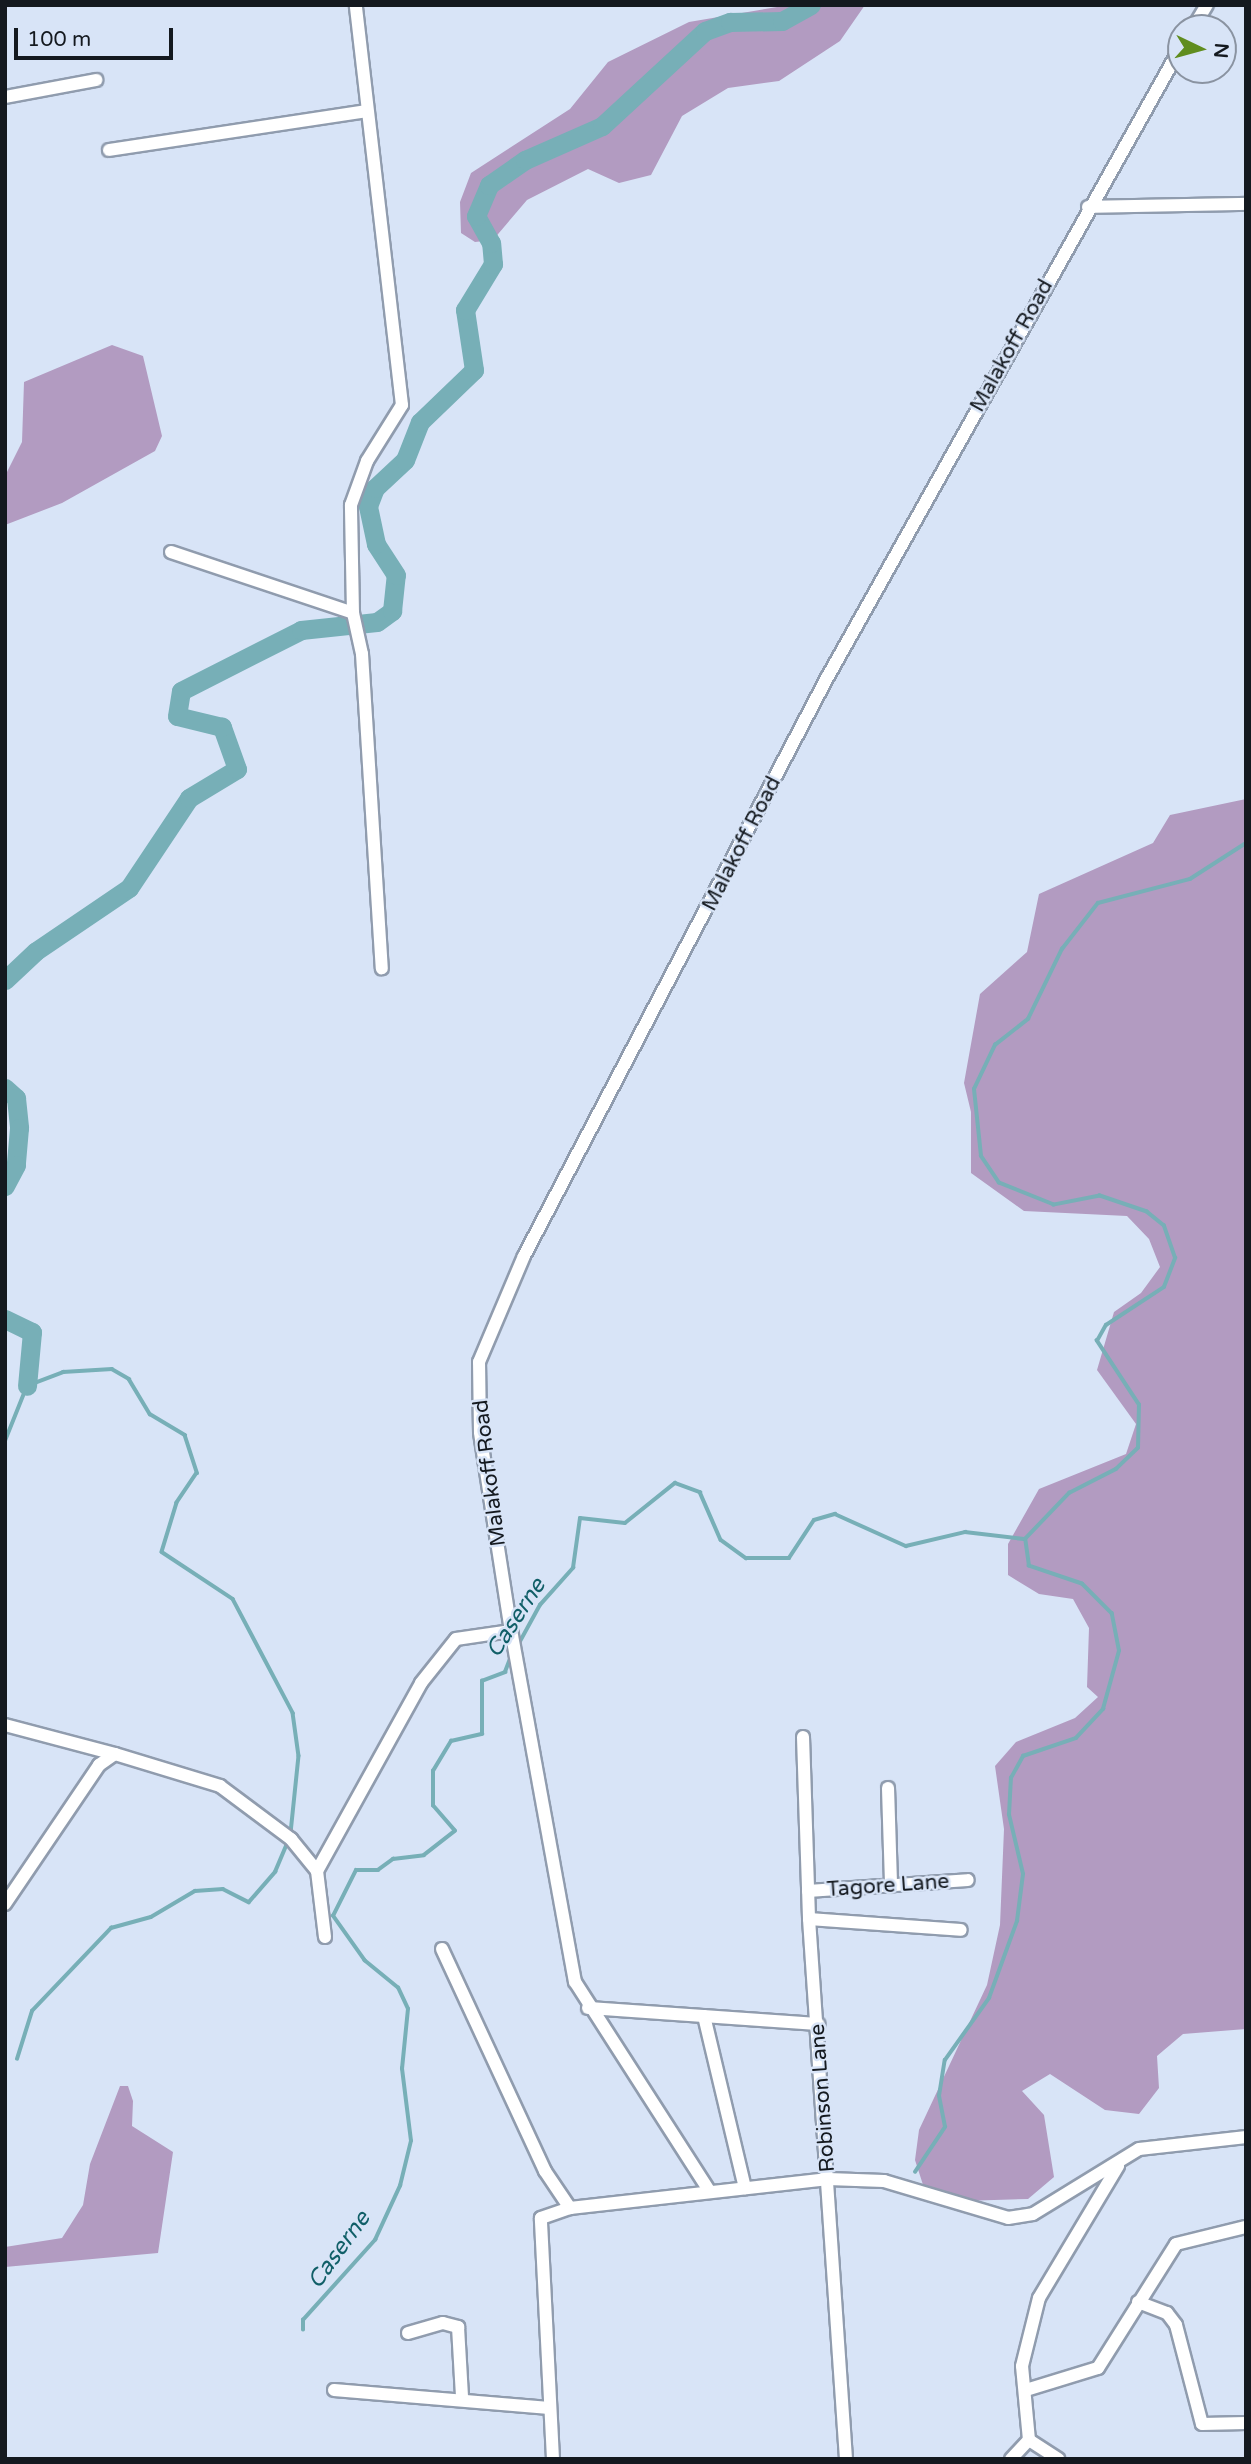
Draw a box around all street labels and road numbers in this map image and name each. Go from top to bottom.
street label: Malakoff Road [965,275,1059,417]
street label: Malakoff Road [697,773,787,915]
street label: Malakoff Road [469,1398,511,1548]
street label: Tagore Lane [826,1869,950,1903]
street label: Robinson Lane [805,2023,841,2173]

